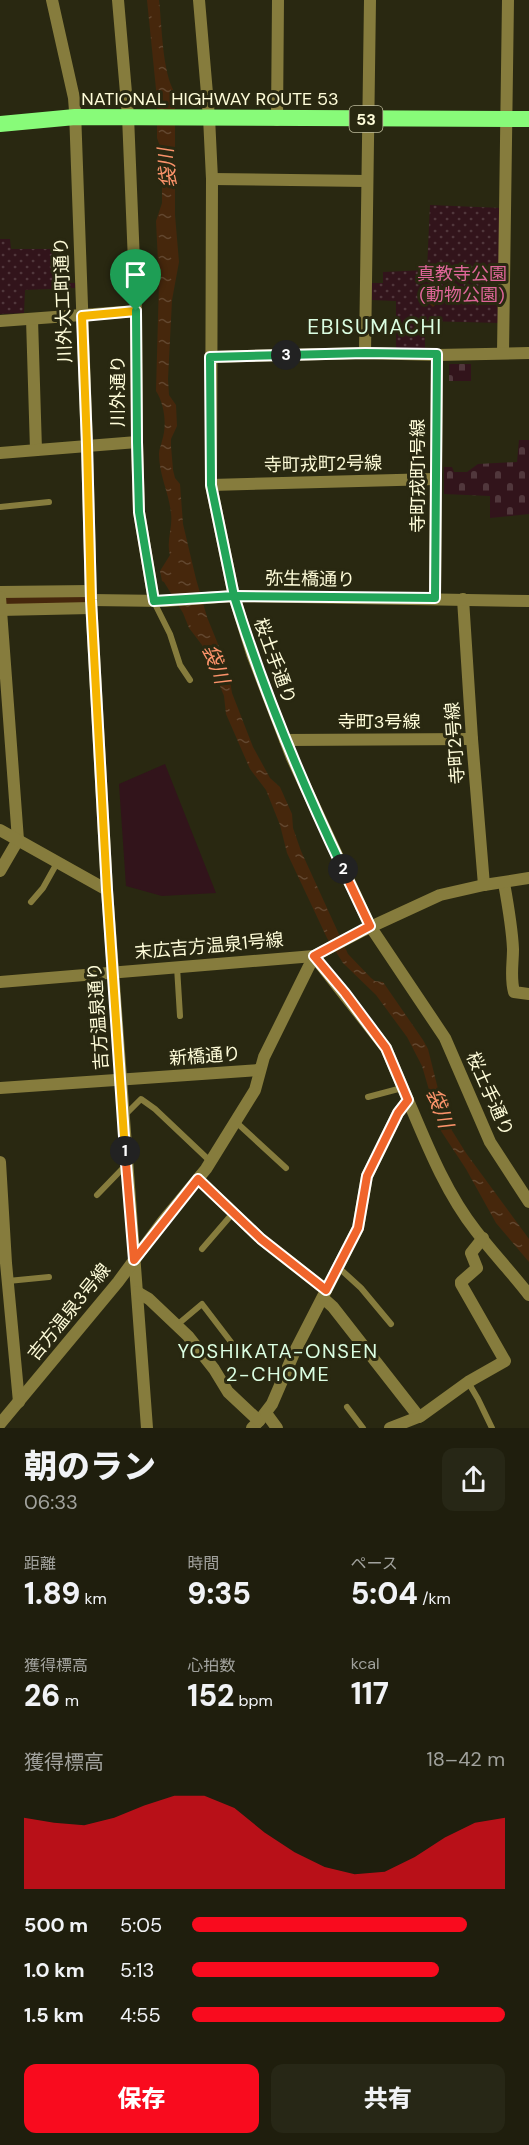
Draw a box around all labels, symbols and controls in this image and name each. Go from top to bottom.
street label: NATIONAL HIGHWAY ROUTE 53 [81,87,339,111]
road number: 53 [350,106,382,132]
water label: 袋川 [152,145,182,189]
street label: 川外大工町通り [49,237,77,363]
pin [110,249,161,311]
icon: arrive [119,258,152,291]
park label: 真教寺公園 (動物公園) [417,262,507,307]
district label: EBISUMACHI [307,313,443,341]
pin: 3 [271,340,301,370]
text: 3 [281,344,291,365]
street label: 川外通り [106,355,130,427]
street label: 寺町戎町1号線 [406,419,430,533]
street label: 寺町戎町2号線 [264,451,382,477]
street label: 弥生橋通り [265,566,355,592]
street label: 桜土手通り [248,615,302,707]
water label: 袋川 [197,641,236,689]
street label: 寺町2号線 [440,701,470,785]
street label: 寺町3号線 [338,710,420,734]
pin: 2 [328,854,358,884]
text: 2 [338,858,348,879]
street label: 末広吉方温泉1号線 [133,928,285,964]
street label: 吉方温泉通り [82,961,114,1071]
street label: 新橋通り [168,1042,242,1070]
street label: 桜土手通り [461,1048,519,1140]
water label: 袋川 [421,1085,460,1133]
pin: 1 [110,1136,140,1166]
text: 1 [122,1140,128,1161]
street label: 吉方温泉3号線 [22,1258,116,1366]
district label: YOSHIKATA-ONSEN 2-CHOME [177,1338,379,1387]
text: 朝のラン [24,1445,156,1488]
button: share [442,1448,505,1511]
text: 06:33 [24,1489,78,1515]
text: 距離 [24,1553,56,1574]
text: 時間 [187,1553,219,1574]
text: ペース [351,1553,398,1574]
text: 1.89 [24,1574,80,1613]
text: 9:35 [187,1574,251,1613]
text: 5:04 [351,1574,418,1613]
text: km [80,1588,107,1609]
text: /km [418,1588,451,1609]
text: kcal [351,1653,380,1674]
text: 獲得標高 [24,1655,88,1676]
text: 心拍数 [187,1655,235,1676]
text: 117 [351,1674,389,1713]
text: 26 [24,1676,60,1715]
text: 152 [187,1676,234,1715]
text: m [60,1690,79,1711]
text: bpm [234,1690,273,1711]
text: 18–42 m [426,1746,505,1772]
text: 獲得標高 [24,1749,104,1775]
text: 500 m [24,1912,88,1938]
text: 5:05 [120,1912,162,1938]
text: 1.0 km [24,1957,85,1983]
text: 5:13 [120,1957,154,1983]
text: 1.5 km [24,2002,84,2028]
text: 4:55 [120,2002,161,2028]
button: 保存 [24,2064,259,2133]
button: 共有 [271,2064,505,2133]

